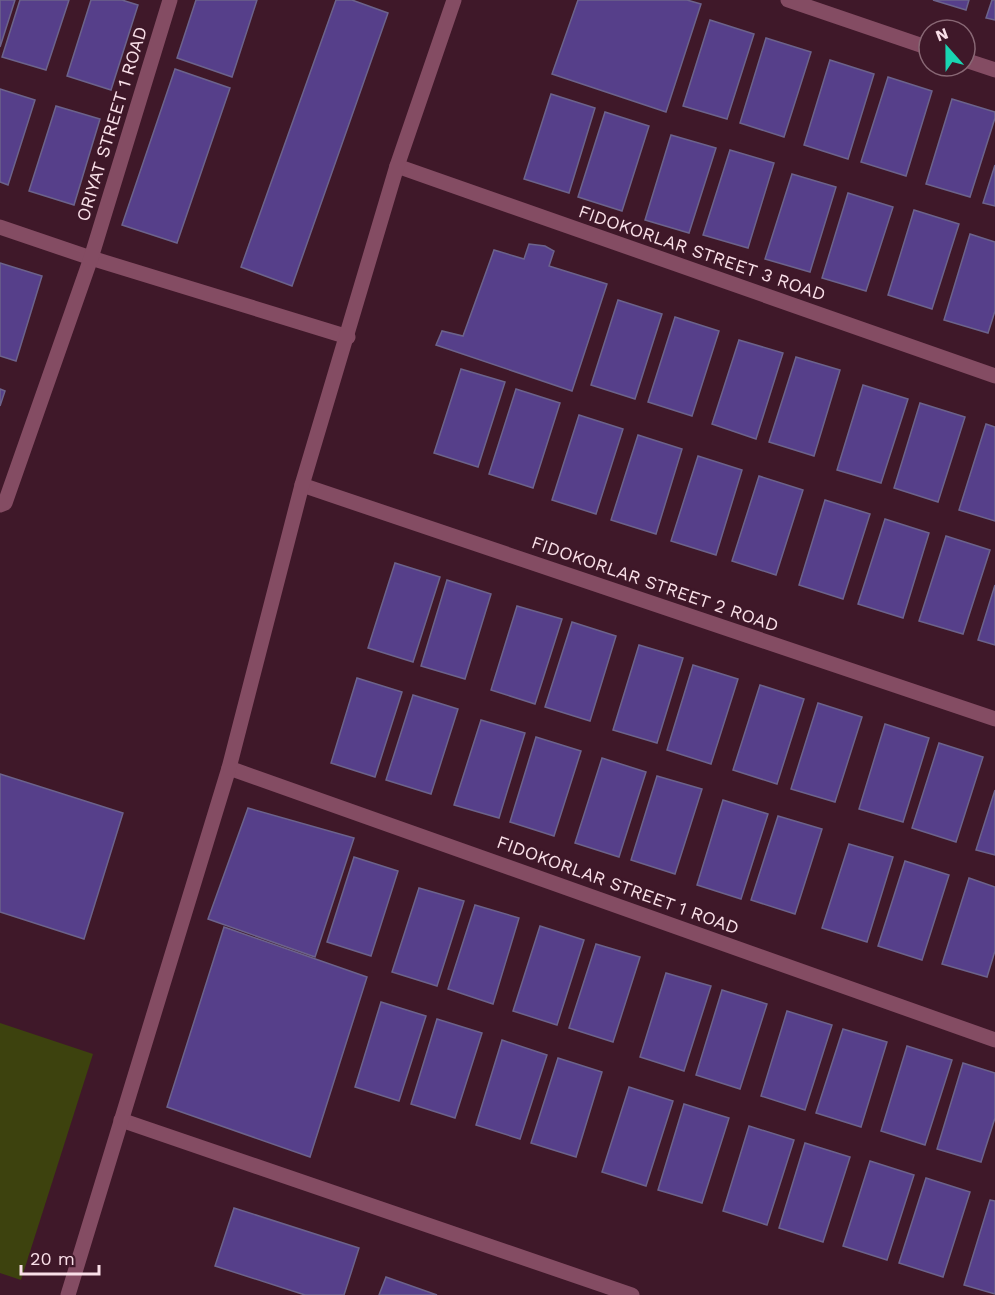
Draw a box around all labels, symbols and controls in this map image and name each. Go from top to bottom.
north arrow [917,18,977,78]
text: N [933,23,951,45]
street label: ORIYAT STREET 1 ROAD [72,24,151,224]
street label: FIDOKORLAR STREET 3 ROAD [576,200,828,305]
street label: FIDOKORLAR STREET 2 ROAD [529,531,781,636]
street label: FIDOKORLAR STREET 1 ROAD [494,831,742,938]
scale bar [21,1238,99,1276]
text: 20 m [30,1248,75,1269]

